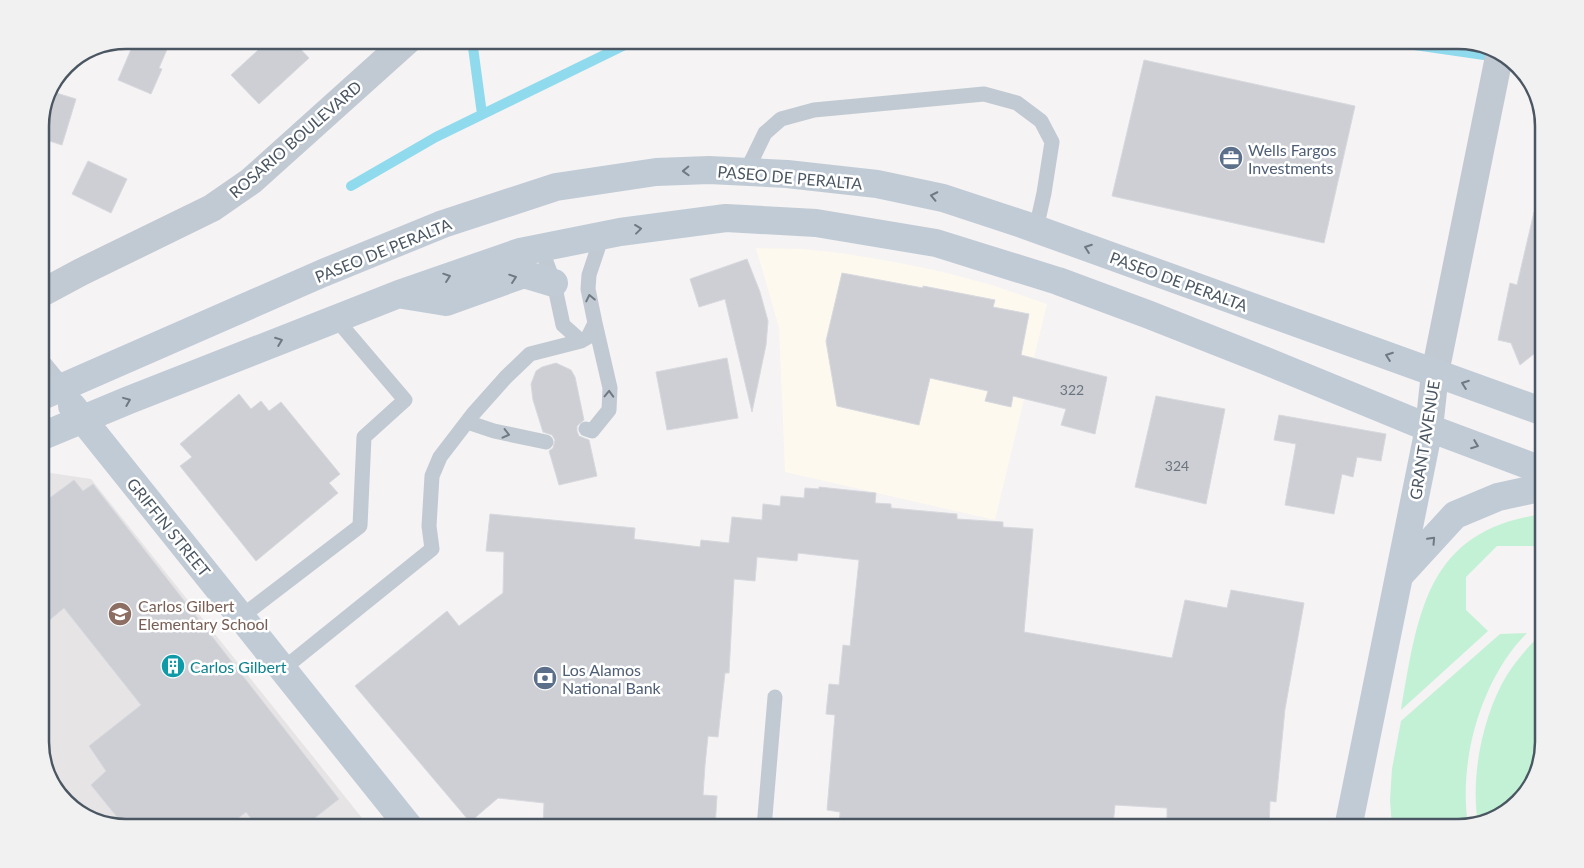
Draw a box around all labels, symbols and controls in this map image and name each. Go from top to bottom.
street label: ROSARIO BOULEVARD [225,76,365,202]
place label: Wells Fargos Investments [1248,140,1336,177]
office icon: Wells Fargos Investments [1218,145,1244,171]
street label: PASEO DE PERALTA [717,161,863,193]
one-way arrow [682,166,690,176]
one-way arrow [930,192,939,202]
street label: PASEO DE PERALTA [312,214,454,286]
one-way arrow [634,225,642,235]
one-way arrow [1084,244,1093,254]
street label: PASEO DE PERALTA [1107,247,1251,315]
one-way arrow [442,273,451,283]
one-way arrow [509,274,517,284]
one-way arrow [585,294,595,303]
one-way arrow [274,337,282,347]
one-way arrow [1385,352,1394,363]
street label: GRANT AVENUE [1405,379,1443,501]
one-way arrow [1461,380,1470,390]
house number: 322 [1060,381,1084,398]
one-way arrow [604,390,615,398]
one-way arrow [122,396,131,407]
one-way arrow [501,428,510,439]
one-way arrow [1470,439,1478,449]
house number: 324 [1165,457,1189,474]
street label: GRIFFIN STREET [123,474,215,580]
one-way arrow [1426,536,1435,545]
place label: Carlos Gilbert Elementary School [138,596,268,633]
school or university icon: Carlos Gilbert Elementary School [107,601,133,627]
building icon: Carlos Gilbert [160,653,186,679]
place label: Carlos Gilbert [190,657,287,676]
place label: Los Alamos National Bank [562,660,662,697]
bank icon: Los Alamos National Bank [532,665,558,691]

